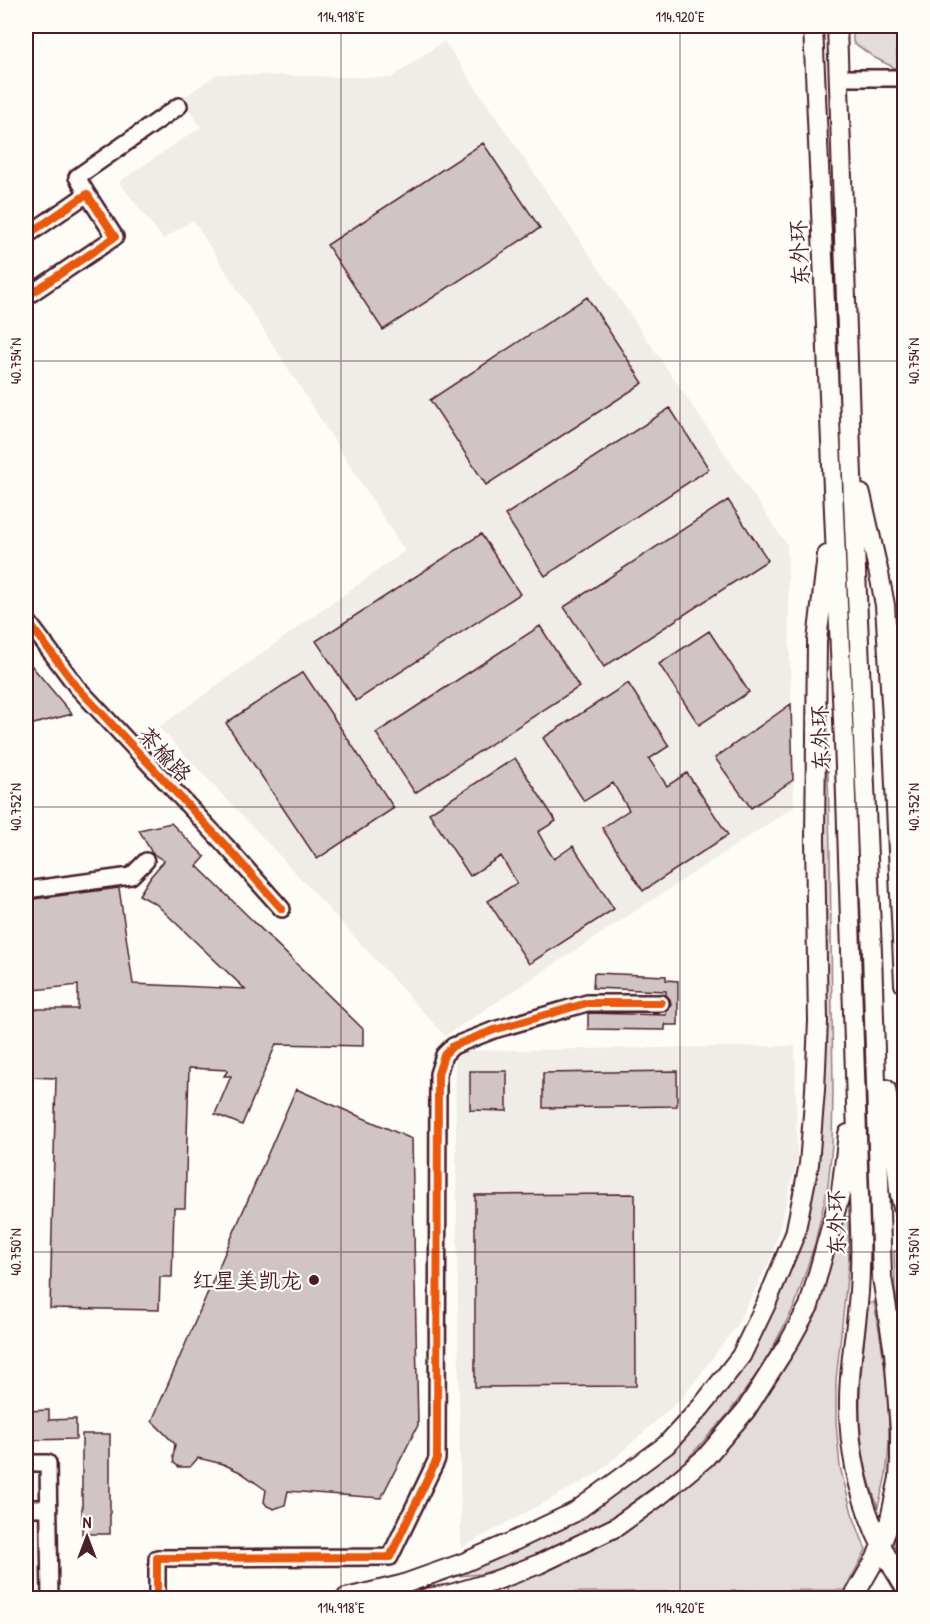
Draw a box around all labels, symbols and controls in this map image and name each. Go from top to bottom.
text: 114.918°E [317,6,365,27]
text: 114.920°E [655,6,705,27]
street label: 东外环 [782,219,816,287]
text: 40.754°N [5,338,26,384]
text: 40.754°N [903,338,924,384]
street label: 东外环 [804,704,836,772]
street label: 茶榆路 [132,720,198,788]
text: 40.752°N [5,783,26,831]
text: 40.752°N [903,783,924,831]
street label: 东外环 [820,1190,852,1256]
text: 40.750°N [5,1228,26,1276]
text: 40.750°N [903,1228,924,1276]
place label: 红星美凯龙 [192,1265,302,1295]
marker: 红星美凯龙 [307,1273,321,1287]
north arrow [57,1507,117,1567]
text: N [83,1511,92,1533]
text: 114.918°E [317,1597,365,1618]
text: 114.920°E [655,1597,705,1618]

